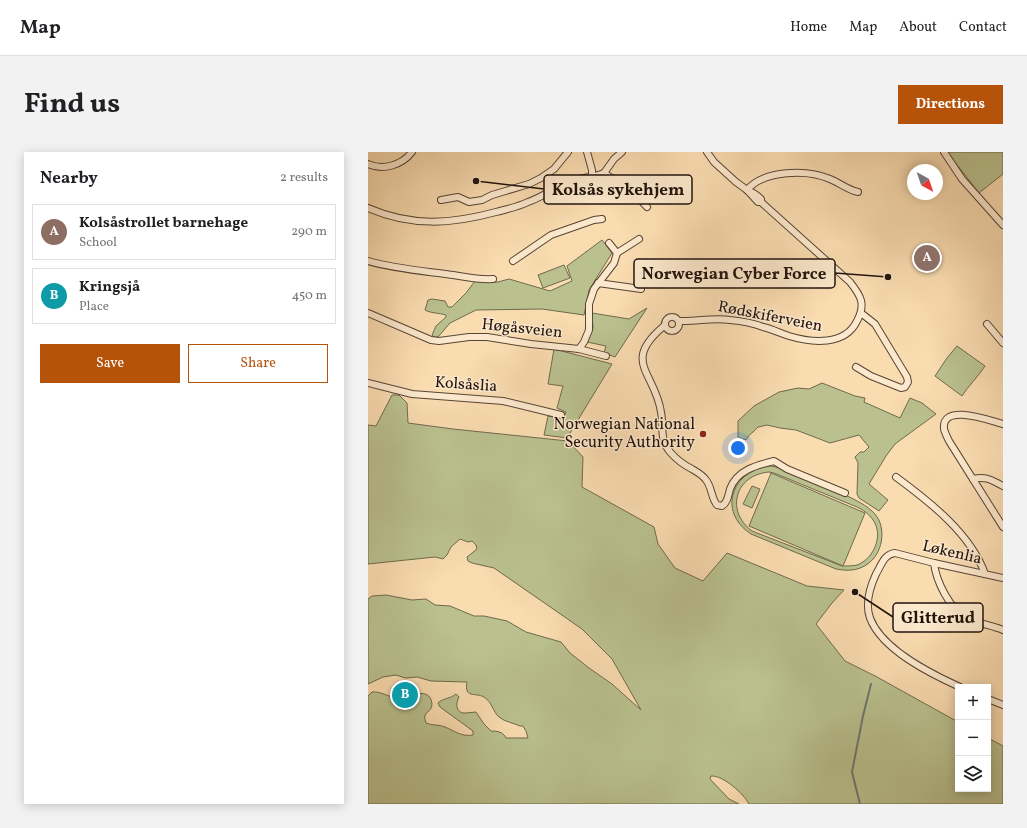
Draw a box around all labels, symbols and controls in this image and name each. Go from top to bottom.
text: Map [20,15,61,41]
text: Home [790,18,827,37]
text: Map [849,18,877,37]
text: About [899,18,937,37]
text: Contact [959,18,1007,37]
text: Find us [24,85,120,124]
button: Directions [898,85,1003,124]
north arrow [907,164,943,200]
text: Nearby [40,167,98,190]
text: 2 results [280,169,328,187]
callout: Kolsås sykehjem [544,175,692,204]
text: Kolsås sykehjem [552,179,684,202]
text: Kolsåstrollet barnehage [79,213,248,234]
text: A [49,223,59,241]
text: 290 m [291,223,327,241]
text: School [79,234,117,252]
pin: A [914,243,940,273]
callout: Norwegian Cyber Force [634,259,835,288]
text: Norwegian Cyber Force [642,263,827,286]
text: Kringsjå [79,277,140,298]
text: B [50,287,58,305]
text: 450 m [292,287,327,305]
street label: Rødskiferveien [716,296,824,338]
text: Place [79,298,109,316]
street label: Høgåsveien [481,314,563,344]
button: Save [40,344,180,383]
button: Share [188,344,328,383]
street label: Kolsåslia [434,372,498,398]
place label: Norwegian National Security Authority [554,414,695,454]
marker: Norwegian National Security Authority [698,429,708,439]
your location [728,438,748,458]
street label: Løkenlia [920,535,984,571]
callout: Glitterud [893,603,983,632]
text: Glitterud [901,607,975,630]
pin: B [392,680,418,710]
map controls [955,684,991,792]
button: + [955,684,991,720]
button: − [955,720,991,756]
button: layers [955,756,991,792]

